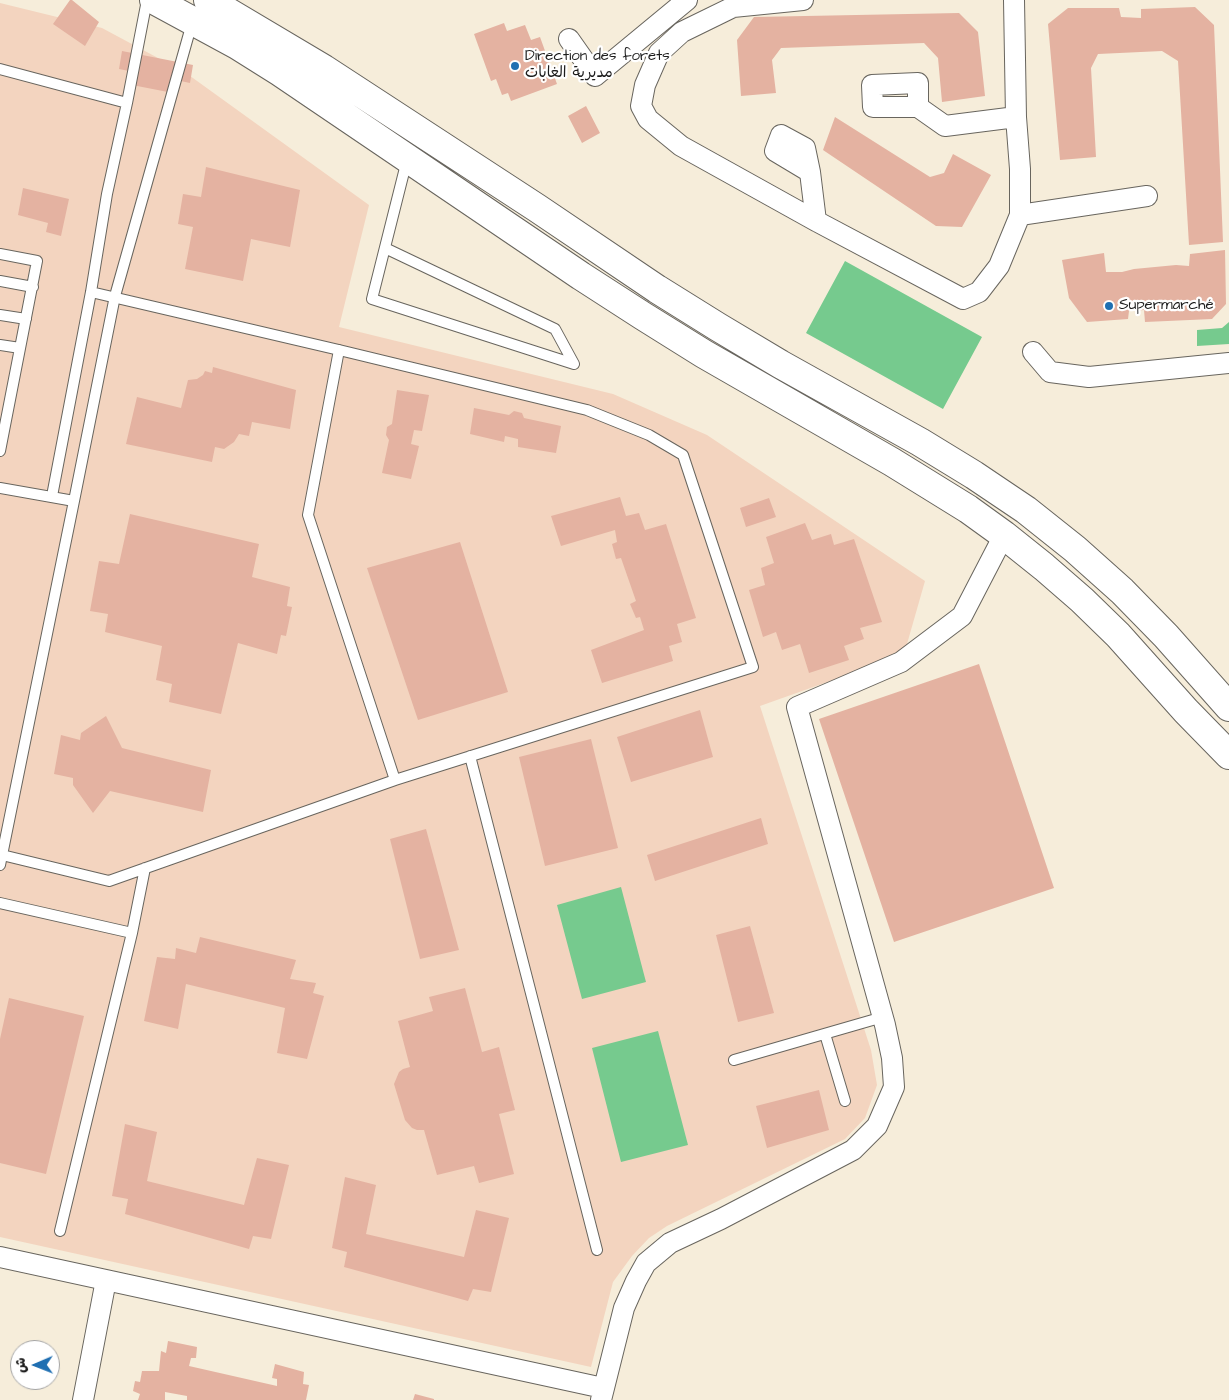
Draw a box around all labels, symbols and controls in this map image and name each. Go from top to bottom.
place label: Direction des forets مديرية الغابات [525,48,670,83]
marker: Direction des forets مديرية الغابات [509,60,521,72]
place label: Supermarché [1119,297,1214,315]
marker: Supermarché [1103,300,1115,312]
north arrow [10,1340,60,1390]
text: ش [11,1357,31,1373]

